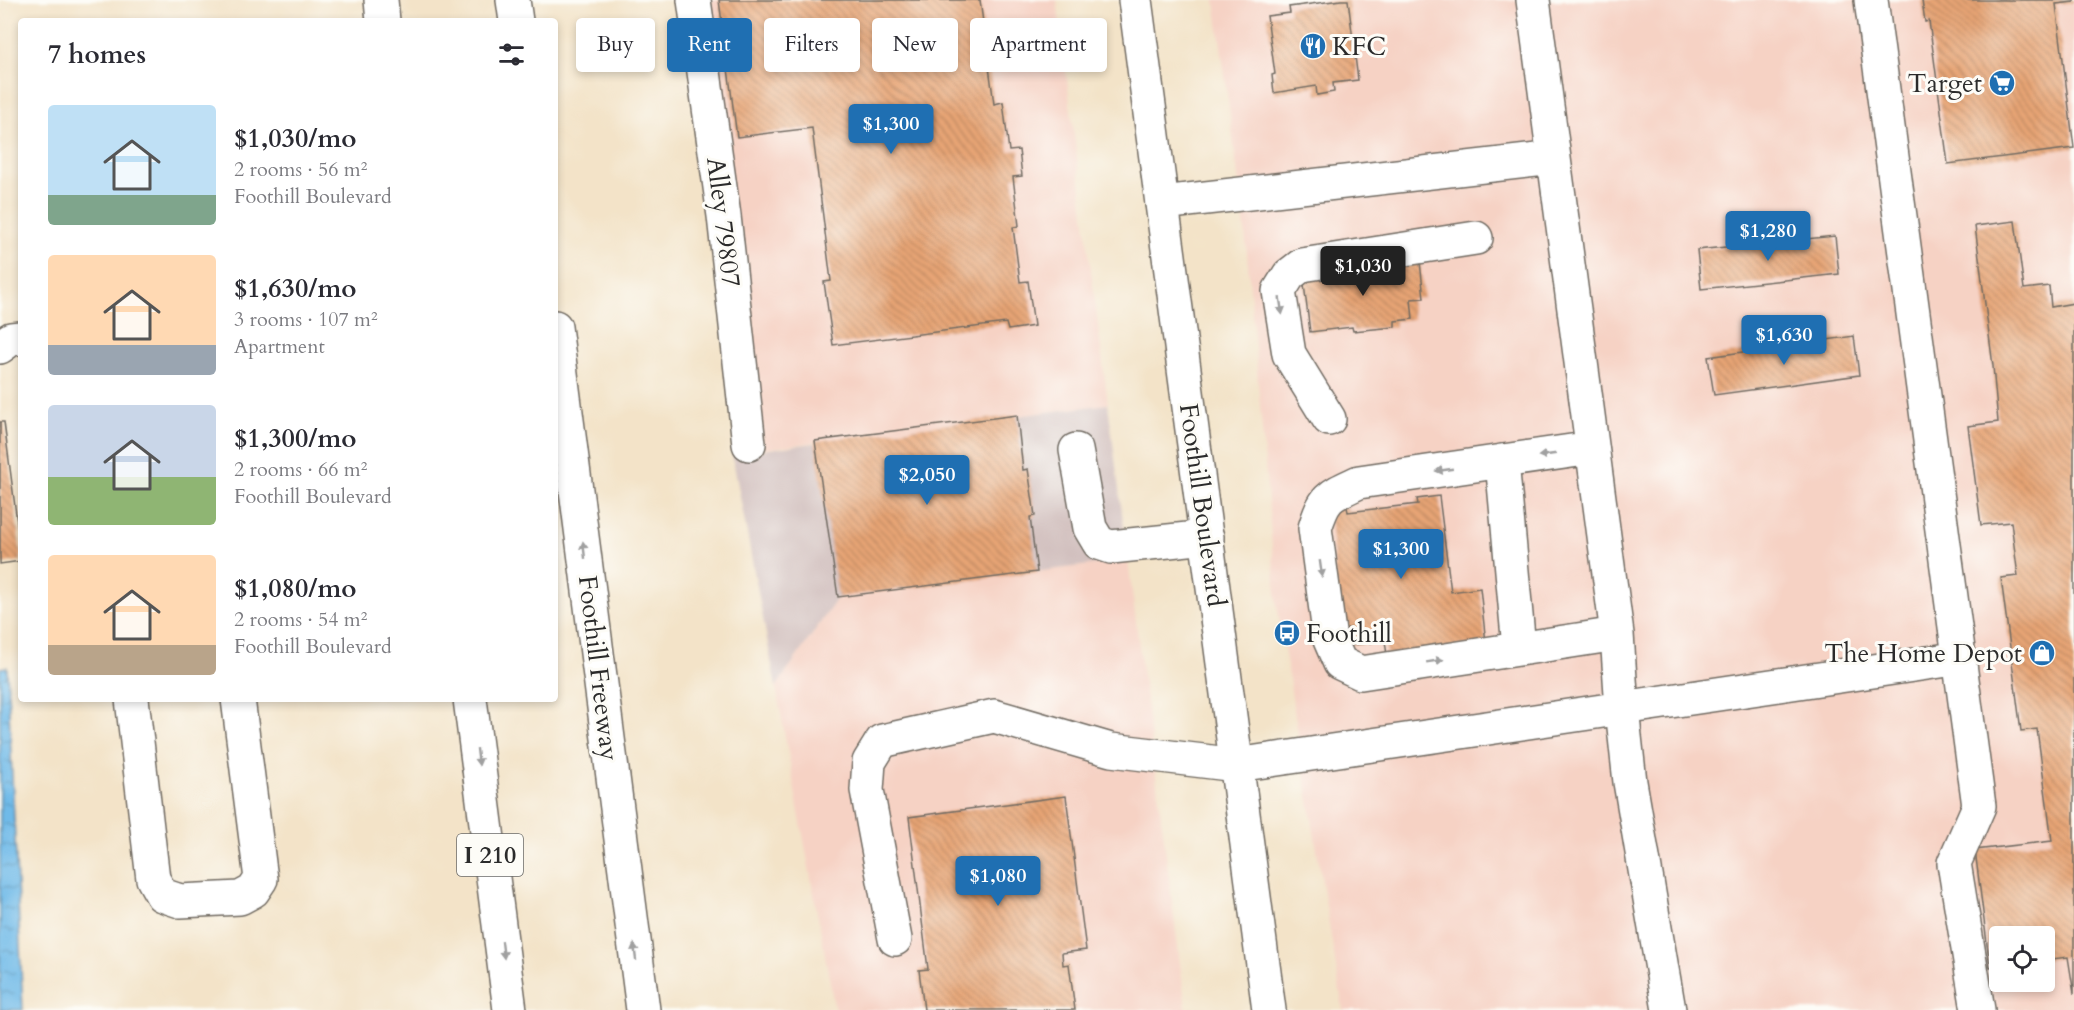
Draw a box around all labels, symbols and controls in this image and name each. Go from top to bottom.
chip: Buy [576,18,655,72]
chip: Rent [667,18,752,72]
chip: Filters [764,18,860,72]
chip: New [872,18,958,72]
chip: Apartment [970,18,1107,72]
place label: KFC [1332,29,1386,64]
restaurant icon: KFC [1298,31,1328,61]
text: 7 homes [48,37,146,72]
icon: filters [495,38,528,71]
place label: Target [1908,66,1982,101]
supermarket icon: Target [1987,68,2017,98]
pin: $1,300 [842,104,940,155]
text: $1,300 [862,110,920,137]
text: $1,030/mo [234,121,357,156]
icon: home [96,129,168,201]
street label: Alley 79807 [698,155,749,289]
text: 2 rooms · 56 m² [234,156,367,183]
text: Foothill Boulevard [234,183,392,210]
pin: $1,280 [1719,211,1817,262]
text: $1,280 [1739,217,1797,244]
pin: $1,030 [1314,246,1412,297]
text: $1,030 [1334,252,1392,279]
text: $1,630/mo [234,271,357,306]
icon: home [96,279,168,351]
one-way arrow [1277,297,1286,316]
text: 3 rooms · 107 m² [234,306,378,333]
pin: $1,630 [1735,315,1833,366]
text: $1,630 [1755,321,1813,348]
text: Apartment [234,333,325,360]
street label: Foothill Boulevard [1171,401,1234,609]
text: $1,300/mo [234,421,357,456]
icon: home [96,429,168,501]
one-way arrow [1538,450,1557,459]
pin: $2,050 [878,455,976,506]
text: 2 rooms · 66 m² [234,456,367,483]
text: $2,050 [898,461,956,488]
one-way arrow [1435,465,1454,474]
text: Foothill Boulevard [234,483,392,510]
pin: $1,300 [1352,529,1450,580]
text: $1,300 [1372,535,1430,562]
one-way arrow [579,541,588,560]
one-way arrow [1316,559,1325,578]
text: $1,080/mo [234,571,357,606]
street label: Foothill Freeway [570,573,627,763]
icon: home [96,579,168,651]
text: 2 rooms · 54 m² [234,606,367,633]
place label: Foothill [1306,616,1392,651]
bus stop icon: Foothill [1272,618,1302,648]
text: Foothill Boulevard [234,633,392,660]
place label: The Home Depot [1824,636,2022,671]
shop icon: The Home Depot [2027,638,2057,668]
one-way arrow [1426,657,1445,666]
one-way arrow [473,748,483,767]
road number: I 210 [457,834,523,876]
pin: $1,080 [949,856,1047,907]
text: $1,080 [969,862,1027,889]
map controls [1989,926,2055,992]
button: locate [1989,926,2055,992]
one-way arrow [498,941,507,960]
one-way arrow [631,942,640,961]

